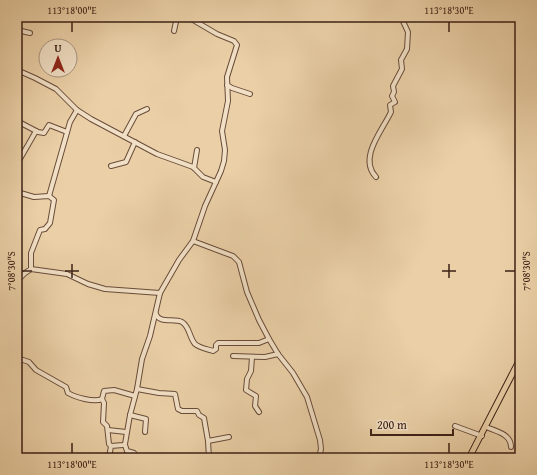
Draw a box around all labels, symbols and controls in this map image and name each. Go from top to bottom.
text: 113°18'00"E [47,3,97,18]
text: 113°18'30"E [424,3,474,18]
north arrow [38,38,78,78]
text: U [54,40,62,56]
text: 7°08'30"S [4,251,19,291]
text: 7°08'30"S [519,251,534,291]
scale bar [371,411,453,437]
text: 200 m [377,416,407,433]
text: 113°18'00"E [47,457,97,472]
text: 113°18'30"E [424,457,474,472]

